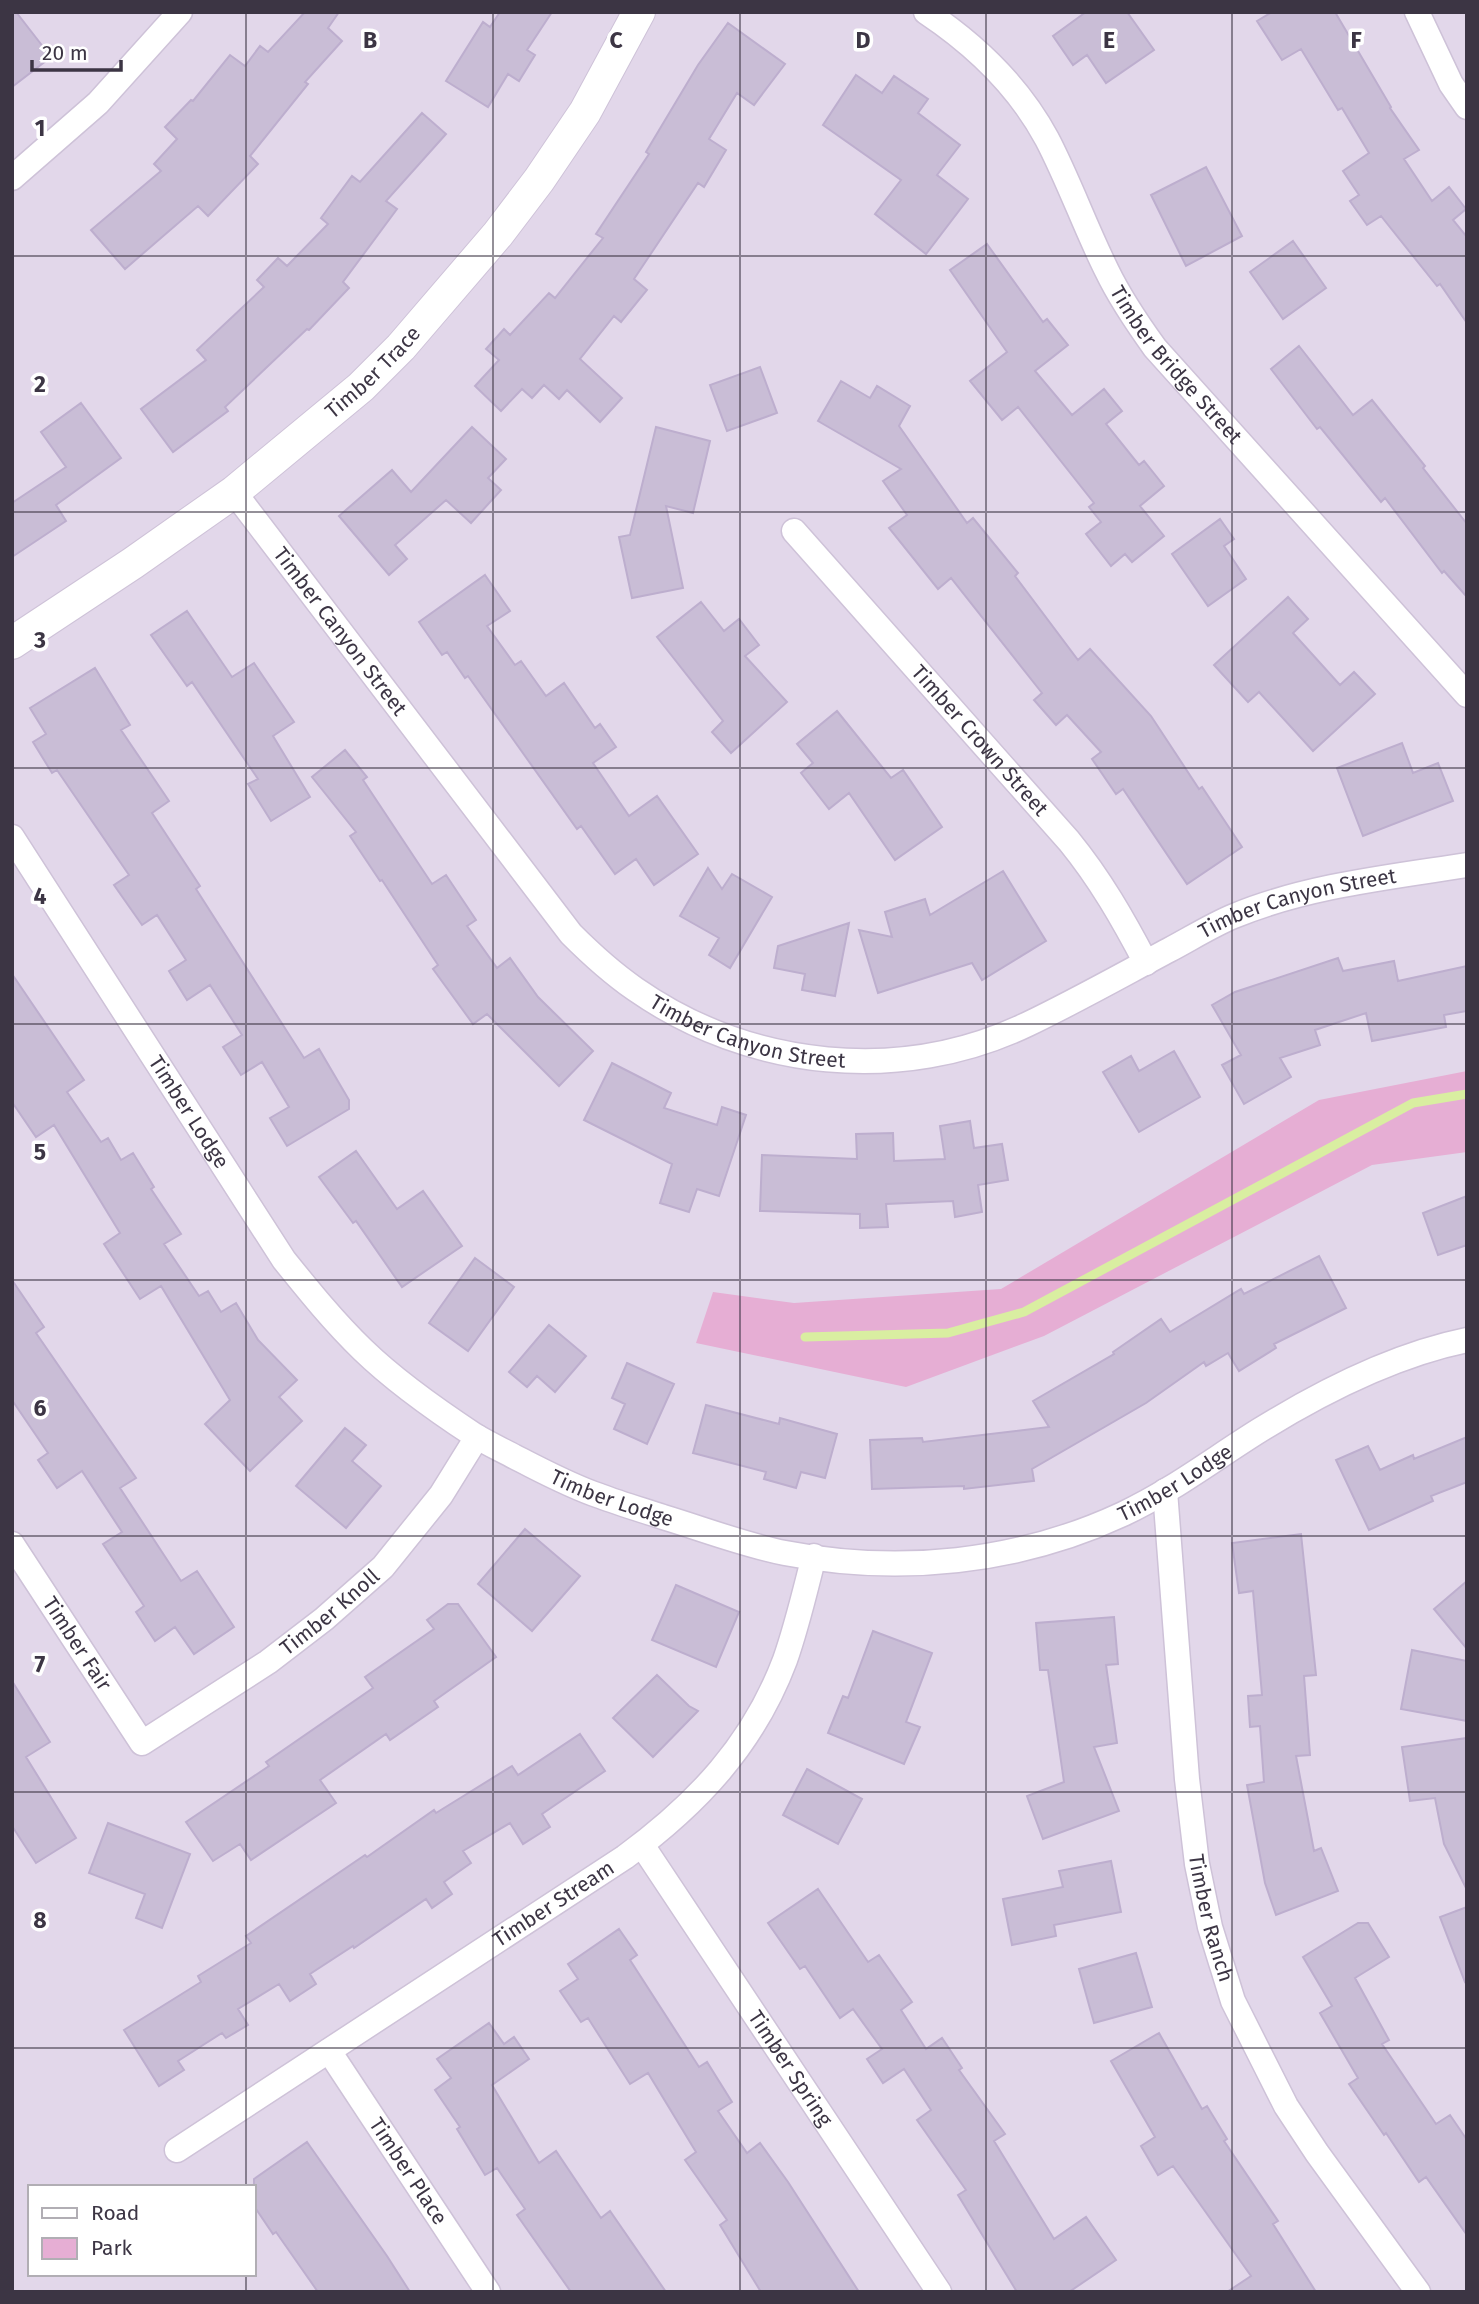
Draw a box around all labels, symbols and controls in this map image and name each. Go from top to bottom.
text: B [363,26,377,54]
text: C [609,26,623,54]
text: D [856,26,871,54]
text: E [1103,26,1115,54]
text: F [1350,26,1362,54]
scale bar [32,28,121,72]
text: 20 m [42,40,88,66]
text: 1 [35,114,45,142]
street label: Timber Bridge Street [1104,281,1248,449]
street label: Timber Trace [320,321,426,424]
text: 2 [34,370,46,398]
street label: Timber Canyon Street [268,542,413,721]
text: 3 [33,626,46,654]
street label: Timber Crown Street [906,659,1054,822]
street label: Timber Canyon Street [1194,863,1398,944]
text: 4 [34,882,47,910]
street label: Timber Canyon Street [645,989,847,1074]
street label: Timber Lodge [143,1051,235,1173]
text: 5 [34,1138,46,1166]
text: 6 [34,1394,47,1422]
street label: Timber Lodge [1114,1438,1237,1527]
street label: Timber Lodge [546,1464,677,1532]
street label: Timber Knoll [275,1563,385,1661]
street label: Timber Fair [37,1592,117,1696]
text: 7 [35,1650,46,1678]
street label: Timber Ranch [1183,1853,1239,1985]
street label: Timber Stream [488,1855,619,1953]
text: 8 [33,1906,47,1934]
street label: Timber Spring [743,2005,838,2131]
street label: Timber Place [364,2113,453,2230]
legend [28,2185,256,2276]
text: Road [91,2200,139,2226]
text: Park [91,2235,133,2261]

